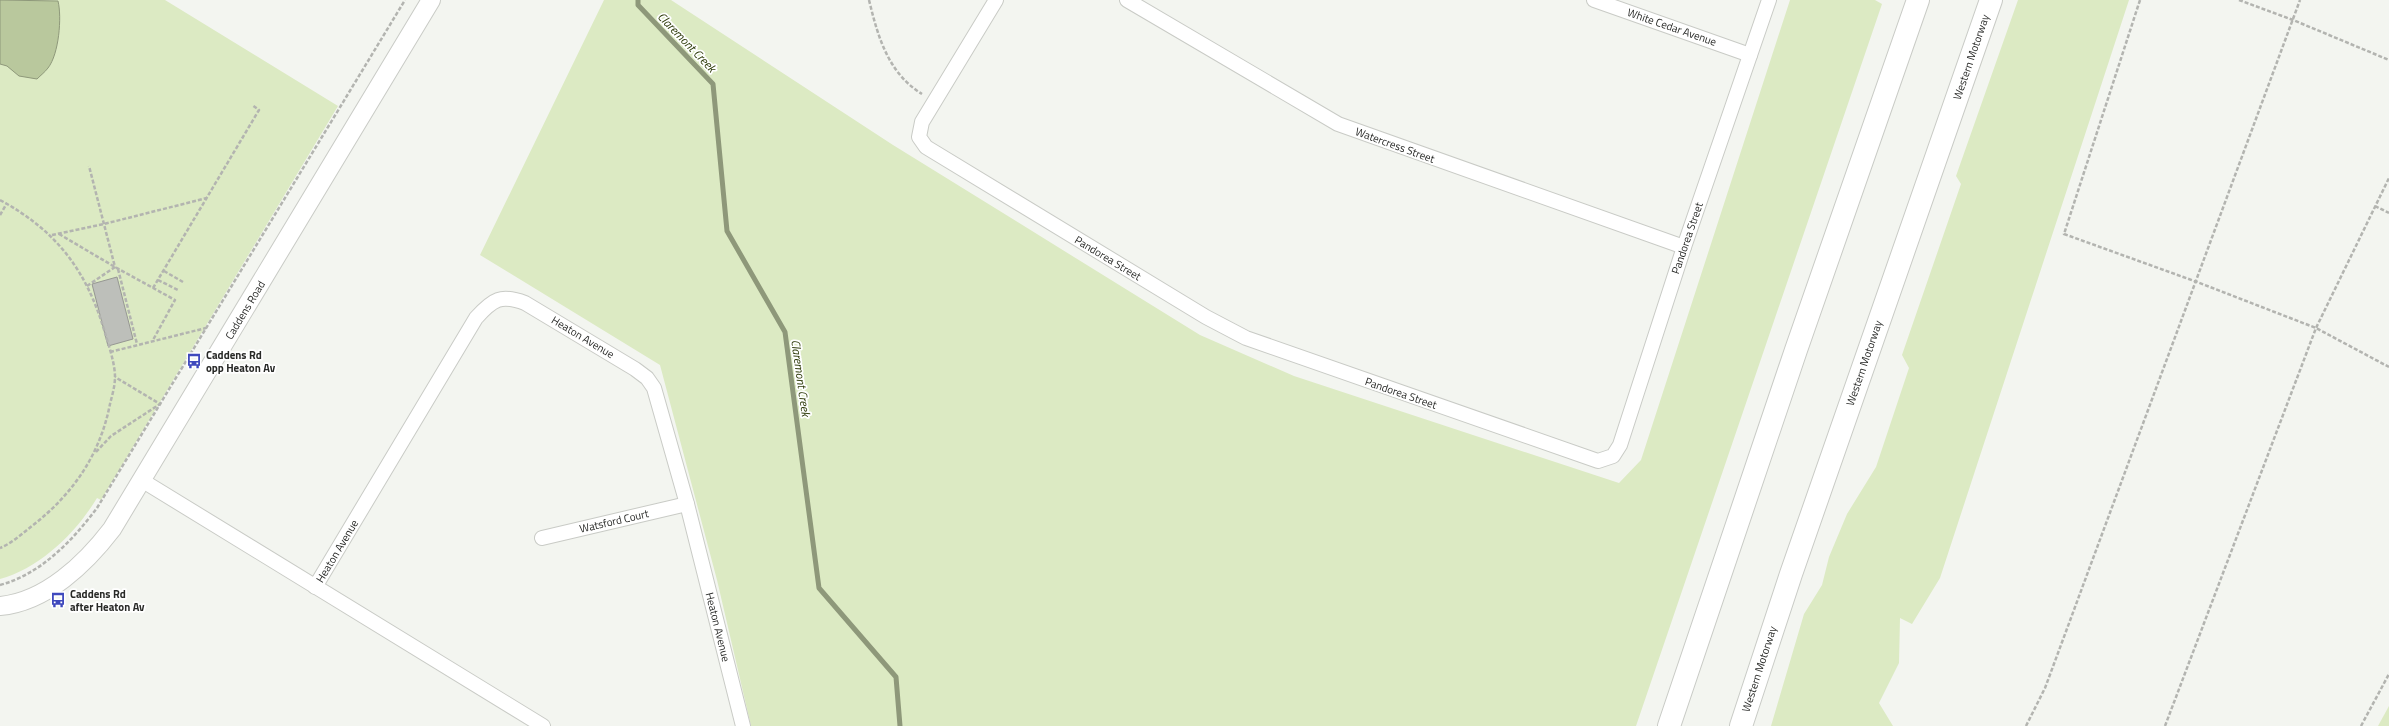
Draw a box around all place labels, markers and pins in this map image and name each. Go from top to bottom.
place label: Caddens Rd opp Heaton Av [206,347,276,376]
bus stop icon: Caddens Rd opp Heaton Av [185,352,203,370]
place label: Caddens Rd after Heaton Av [70,586,145,615]
bus stop icon: Caddens Rd after Heaton Av [49,591,67,609]

